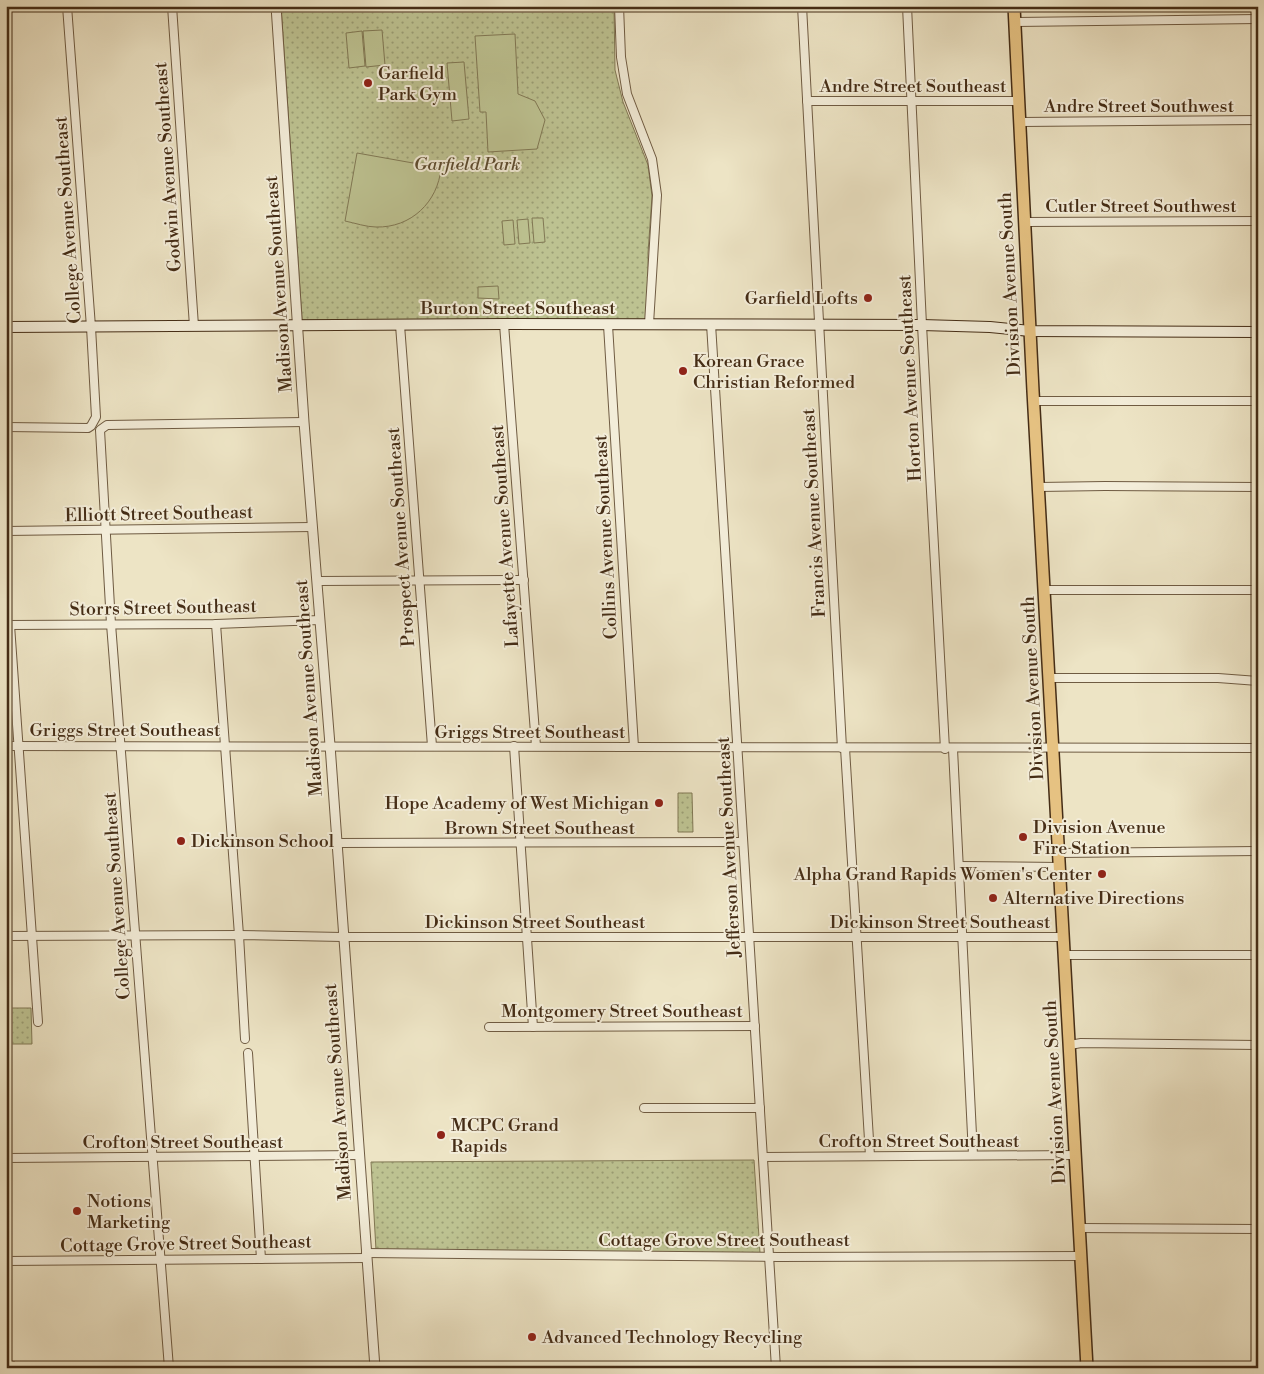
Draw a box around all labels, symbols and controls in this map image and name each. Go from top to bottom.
street label: Godwin Avenue Southeast [149,61,187,273]
place label: Garfield Park Gym [378,62,457,106]
street label: Andre Street Southeast [819,75,1007,98]
marker: Garfield Park Gym [362,77,374,89]
street label: Andre Street Southwest [1043,95,1235,118]
street label: College Avenue Southeast [49,115,87,324]
park label: Garfield Park [414,153,520,176]
street label: Madison Avenue Southeast [260,174,298,393]
street label: Division Avenue South [994,191,1026,377]
street label: Cutler Street Southwest [1045,195,1237,218]
street label: Horton Avenue Southeast [893,273,927,482]
place label: Garfield Lofts [745,287,858,310]
marker: Garfield Lofts [862,292,874,304]
street label: Burton Street Southeast [419,297,616,320]
place label: Korean Grace Christian Reformed [693,350,856,394]
marker: Korean Grace Christian Reformed [677,365,689,377]
street label: Francis Avenue Southeast [797,407,831,618]
street label: Lafayette Avenue Southeast [486,423,524,648]
street label: Prospect Avenue Southeast [382,426,420,648]
street label: Collins Avenue Southeast [589,433,623,640]
street label: Elliott Street Southeast [64,501,254,527]
street label: Madison Avenue Southeast [290,578,328,797]
street label: Storrs Street Southeast [69,595,257,621]
street label: Division Avenue South [1017,595,1049,781]
street label: Griggs Street Southeast [30,719,221,742]
street label: Griggs Street Southeast [435,721,626,744]
street label: Jefferson Avenue Southeast [712,735,746,959]
street label: College Avenue Southeast [98,791,136,1000]
place label: Hope Academy of West Michigan [385,792,649,815]
marker: Hope Academy of West Michigan [653,797,665,809]
place label: Division Avenue Fire Station [1033,816,1166,860]
street label: Brown Street Southeast [444,817,636,840]
place label: Dickinson School [191,830,335,853]
marker: Division Avenue Fire Station [1017,831,1029,843]
marker: Dickinson School [175,835,187,847]
place label: Alpha Grand Rapids Women's Center [793,863,1092,886]
marker: Alpha Grand Rapids Women's Center [1096,868,1108,880]
place label: Alternative Directions [1002,887,1185,910]
marker: Alternative Directions [987,892,999,904]
street label: Dickinson Street Southeast [425,911,646,934]
street label: Dickinson Street Southeast [830,911,1051,934]
street label: Madison Avenue Southeast [319,982,357,1201]
street label: Division Avenue South [1039,999,1071,1185]
street label: Montgomery Street Southeast [501,1000,743,1023]
place label: MCPC Grand Rapids [451,1114,559,1158]
marker: MCPC Grand Rapids [435,1129,447,1141]
street label: Crofton Street Southeast [819,1130,1020,1153]
street label: Crofton Street Southeast [83,1131,284,1154]
place label: Notions Marketing [87,1190,171,1234]
marker: Notions Marketing [71,1205,83,1217]
street label: Cottage Grove Street Southeast [598,1229,850,1252]
street label: Cottage Grove Street Southeast [60,1230,313,1258]
place label: Advanced Technology Recycling [541,1326,803,1349]
marker: Advanced Technology Recycling [526,1331,538,1343]

